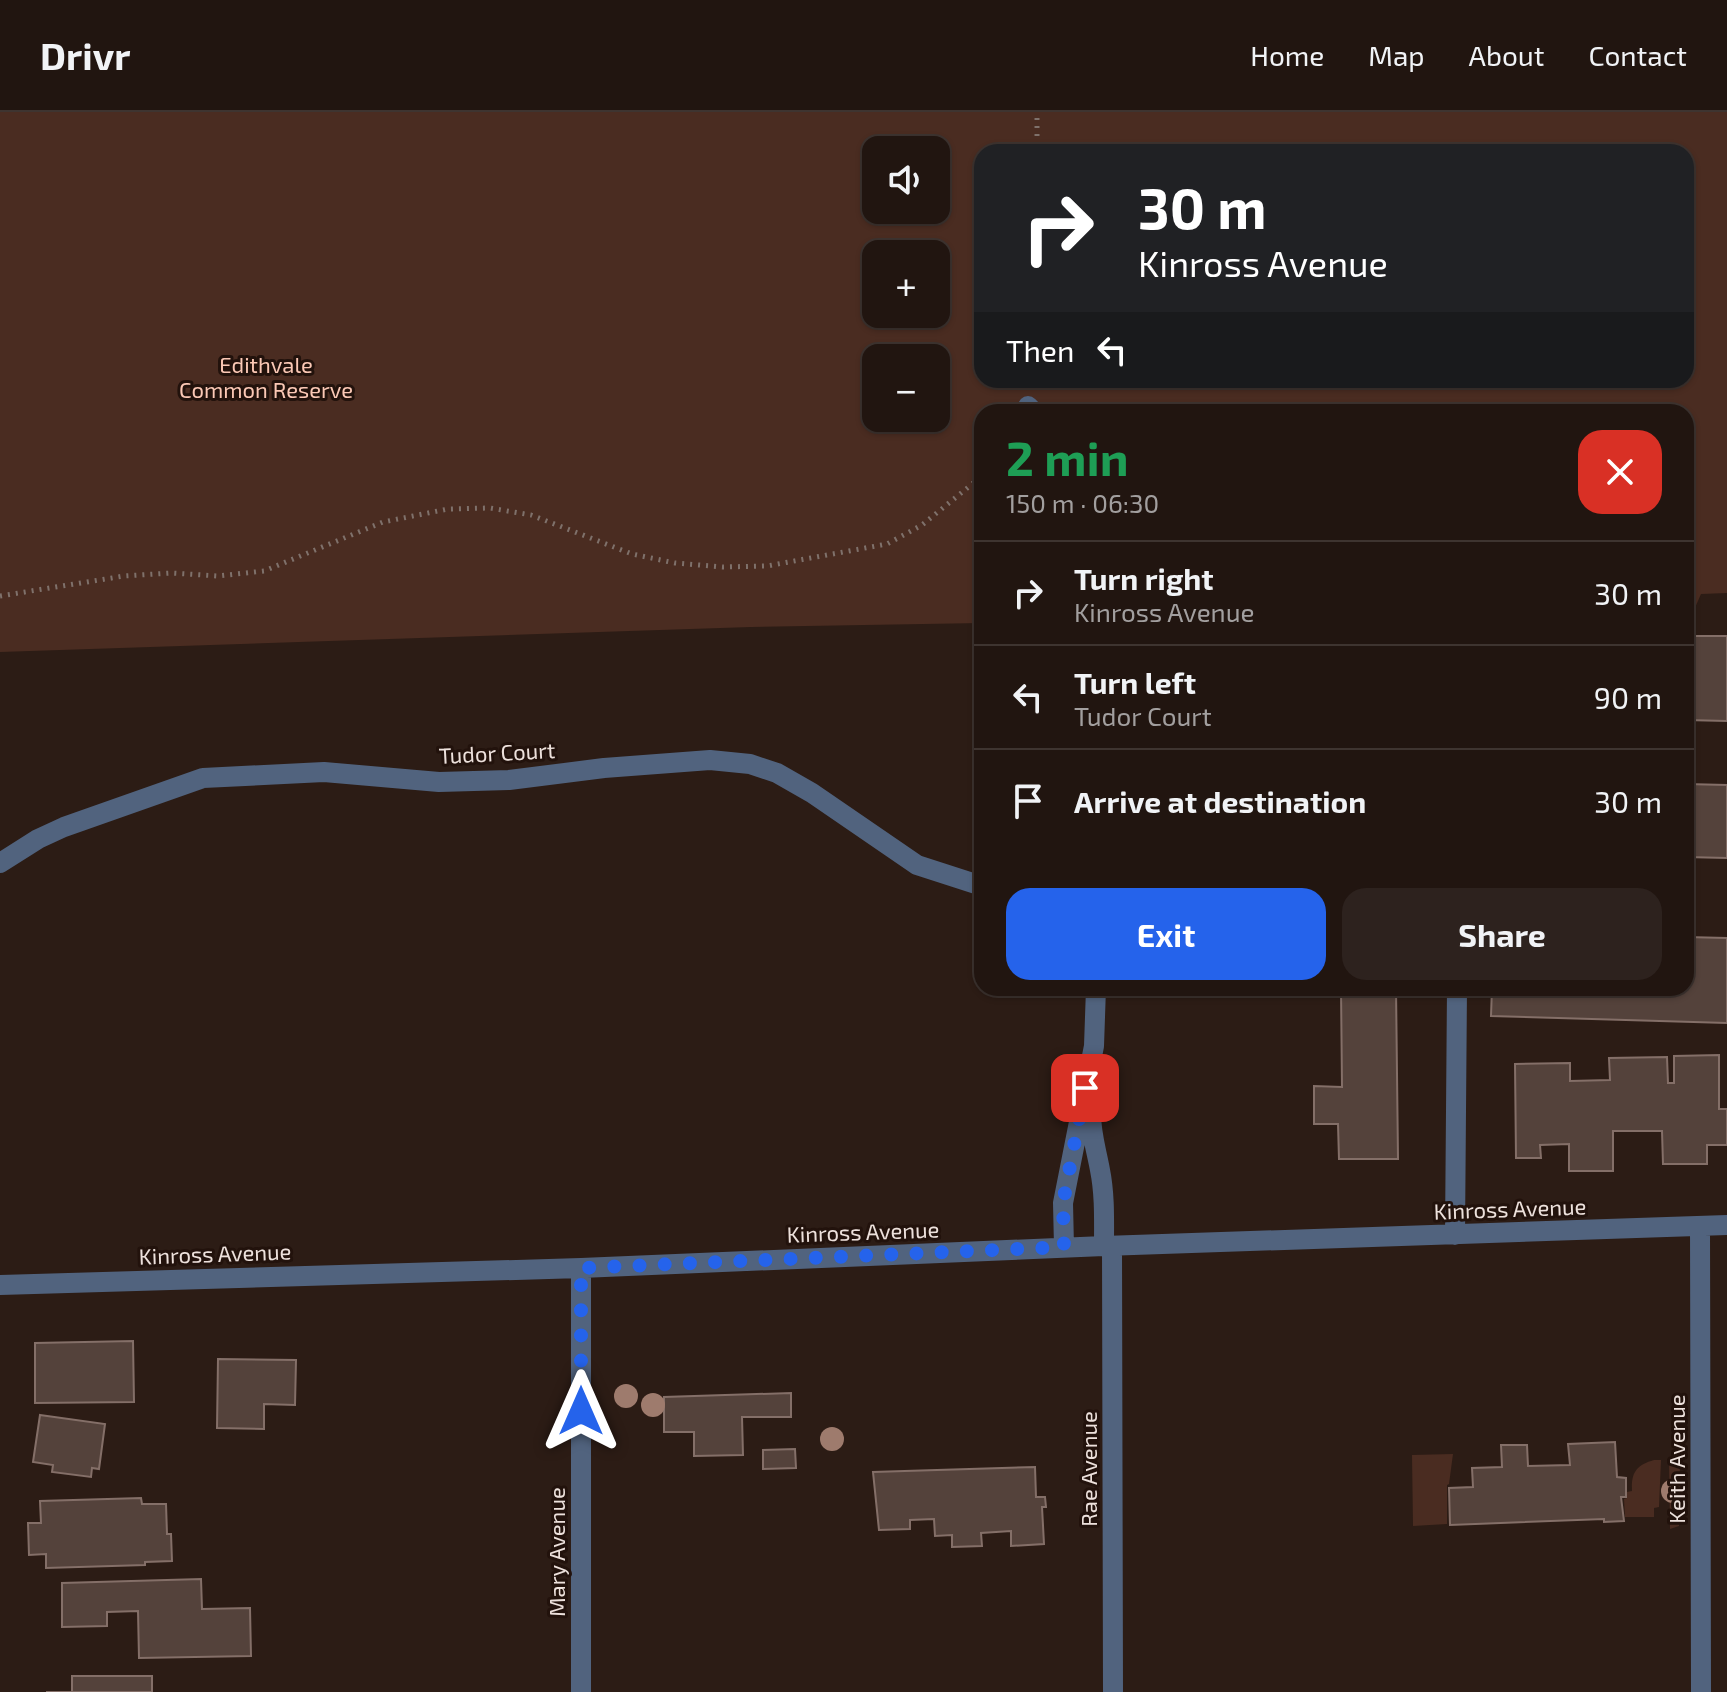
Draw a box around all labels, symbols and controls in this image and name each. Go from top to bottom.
text: Drivr [40,32,130,78]
text: Home [1250,38,1324,72]
text: Map [1368,38,1425,72]
text: About [1469,38,1544,72]
text: Contact [1588,38,1687,72]
map controls [862,136,950,432]
button: sound [862,136,950,224]
text: 30 m [1138,173,1267,240]
icon: right [1006,176,1110,280]
button: + [862,240,950,328]
text: Kinross Avenue [1138,241,1388,284]
icon: left [1090,328,1134,372]
text: Then [1006,332,1074,368]
button: − [862,344,950,432]
park label: Edithvale Common Reserve [179,351,353,402]
text: 2 min [1006,428,1129,486]
button: close [1578,430,1662,514]
text: 150 m · 06:30 [1006,487,1159,518]
text: Turn right [1074,560,1214,596]
icon: right [1006,571,1050,615]
text: 30 m [1594,575,1662,611]
text: Kinross Avenue [1074,596,1255,627]
text: Turn left [1074,664,1196,700]
icon: left [1006,675,1050,719]
text: 90 m [1594,679,1662,715]
text: Tudor Court [1074,700,1212,731]
street label: Tudor Court [438,736,556,768]
icon: arrive [1006,779,1050,823]
text: Arrive at destination [1074,783,1366,819]
text: 30 m [1594,783,1662,819]
button: Exit [1006,888,1326,980]
button: Share [1342,888,1662,980]
pin [1051,1054,1119,1122]
icon: arrive [1063,1066,1107,1110]
street label: Kinross Avenue [1433,1192,1587,1224]
street label: Kinross Avenue [786,1215,940,1247]
street label: Kinross Avenue [138,1237,292,1269]
position arrow [539,1369,623,1453]
street label: Keith Avenue [1663,1394,1689,1524]
street label: Rae Avenue [1075,1411,1101,1527]
street label: Mary Avenue [543,1487,569,1617]

